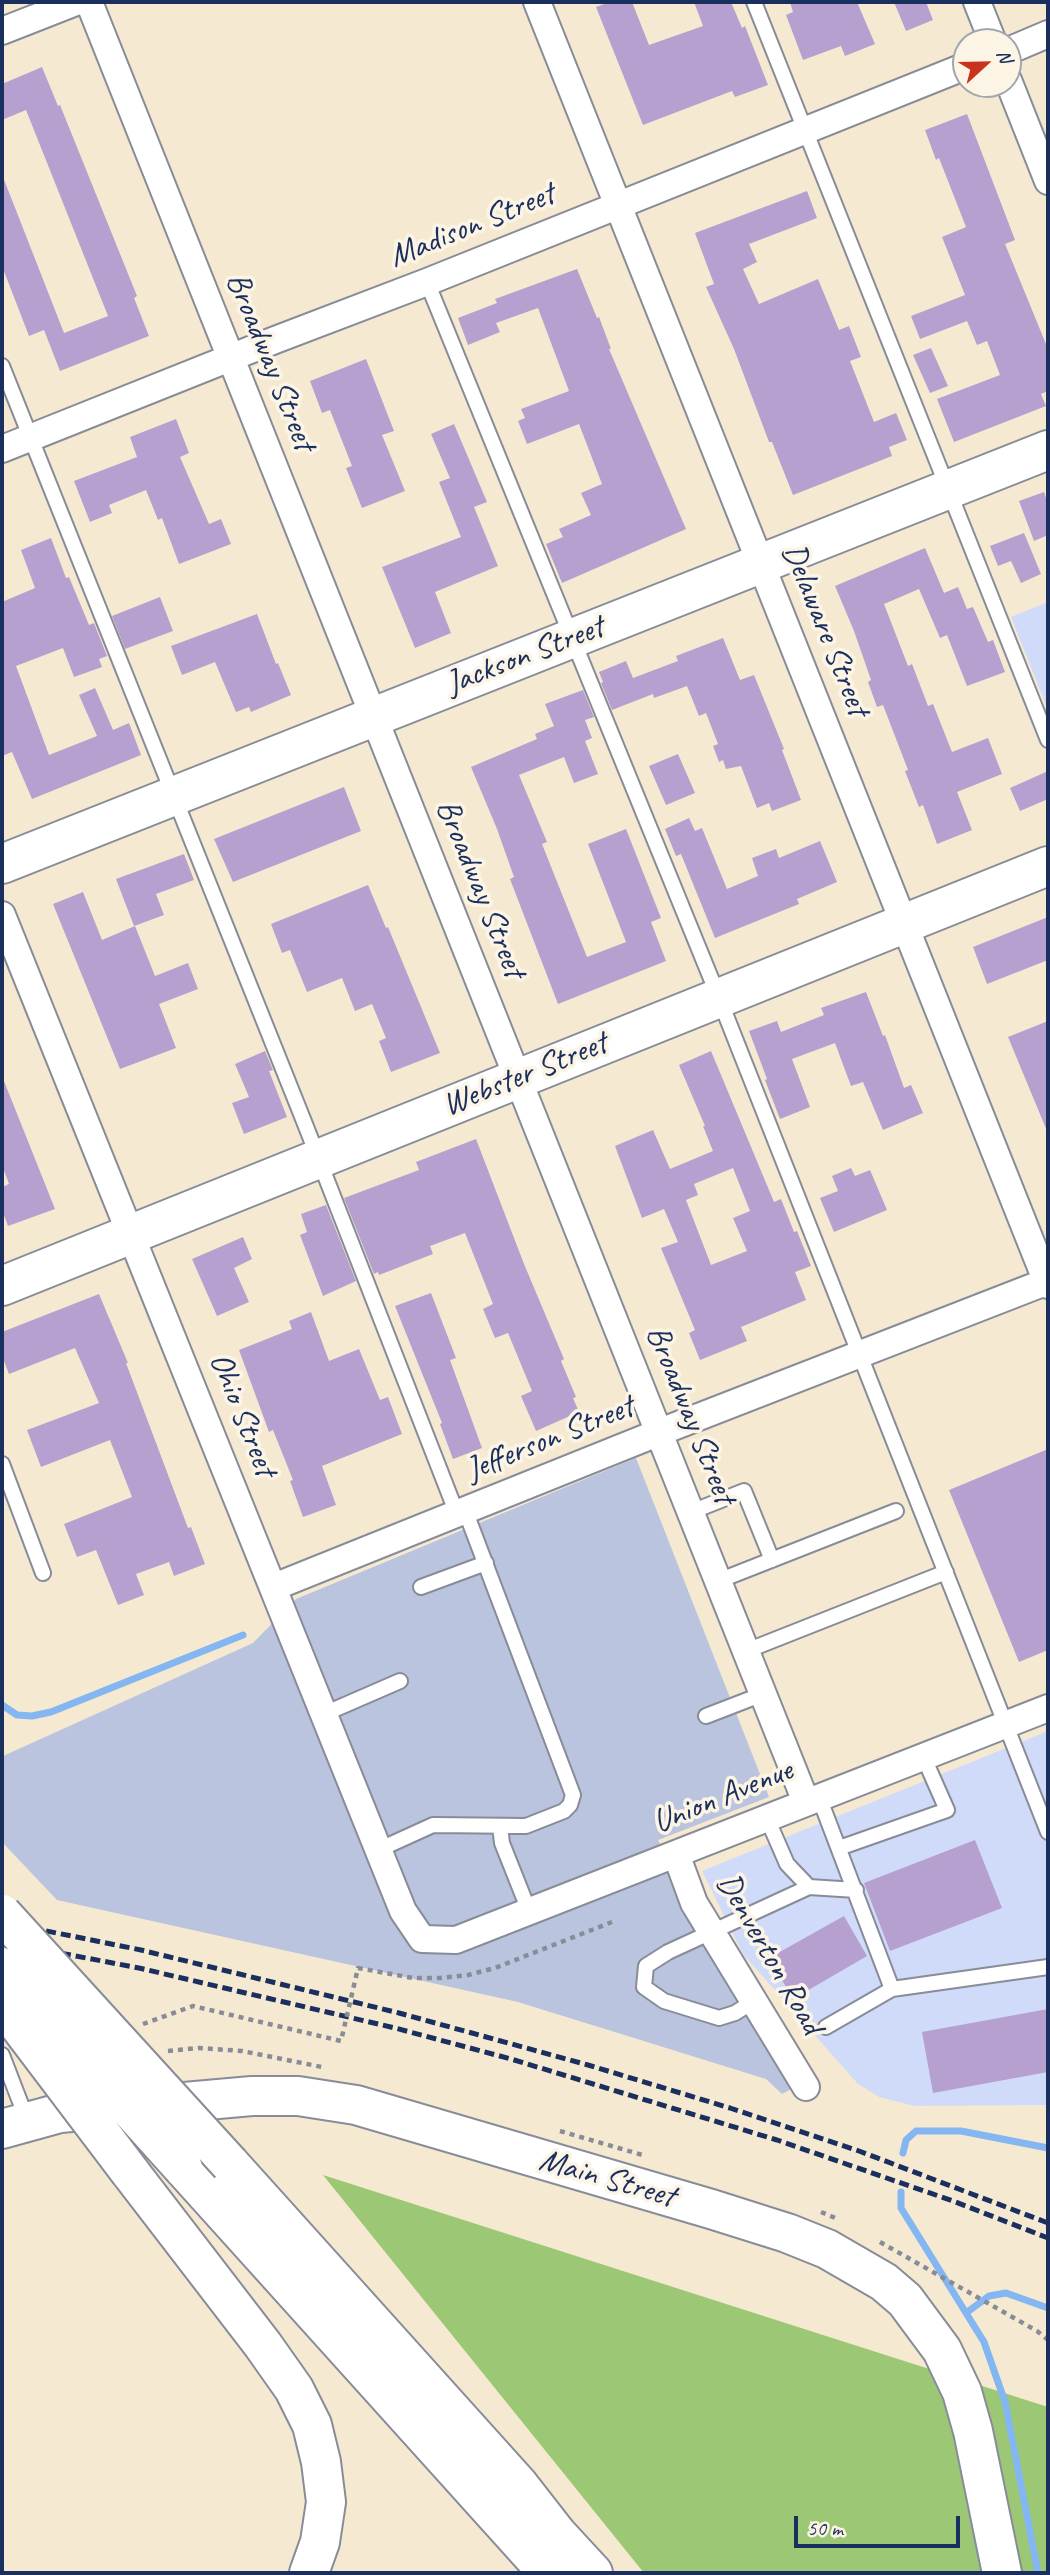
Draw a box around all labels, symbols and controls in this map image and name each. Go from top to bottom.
north arrow [952,28,1022,98]
text: N [991,46,1018,66]
street label: Madison Street [383,175,561,277]
street label: Broadway Street [216,267,324,457]
street label: Delaware Street [772,538,878,722]
street label: Jackson Street [441,608,609,704]
street label: Broadway Street [426,794,534,984]
street label: Webster Street [437,1024,613,1126]
street label: Broadway Street [636,1320,744,1510]
street label: Ohio Street [199,1347,285,1483]
street label: Jefferson Street [460,1387,640,1491]
street label: Union Avenue [647,1751,799,1843]
street label: Denverton Road [707,1867,831,2041]
street label: Main Street [535,2141,679,2217]
scale bar [798,2502,964,2546]
text: 50 m [807,2515,843,2541]

